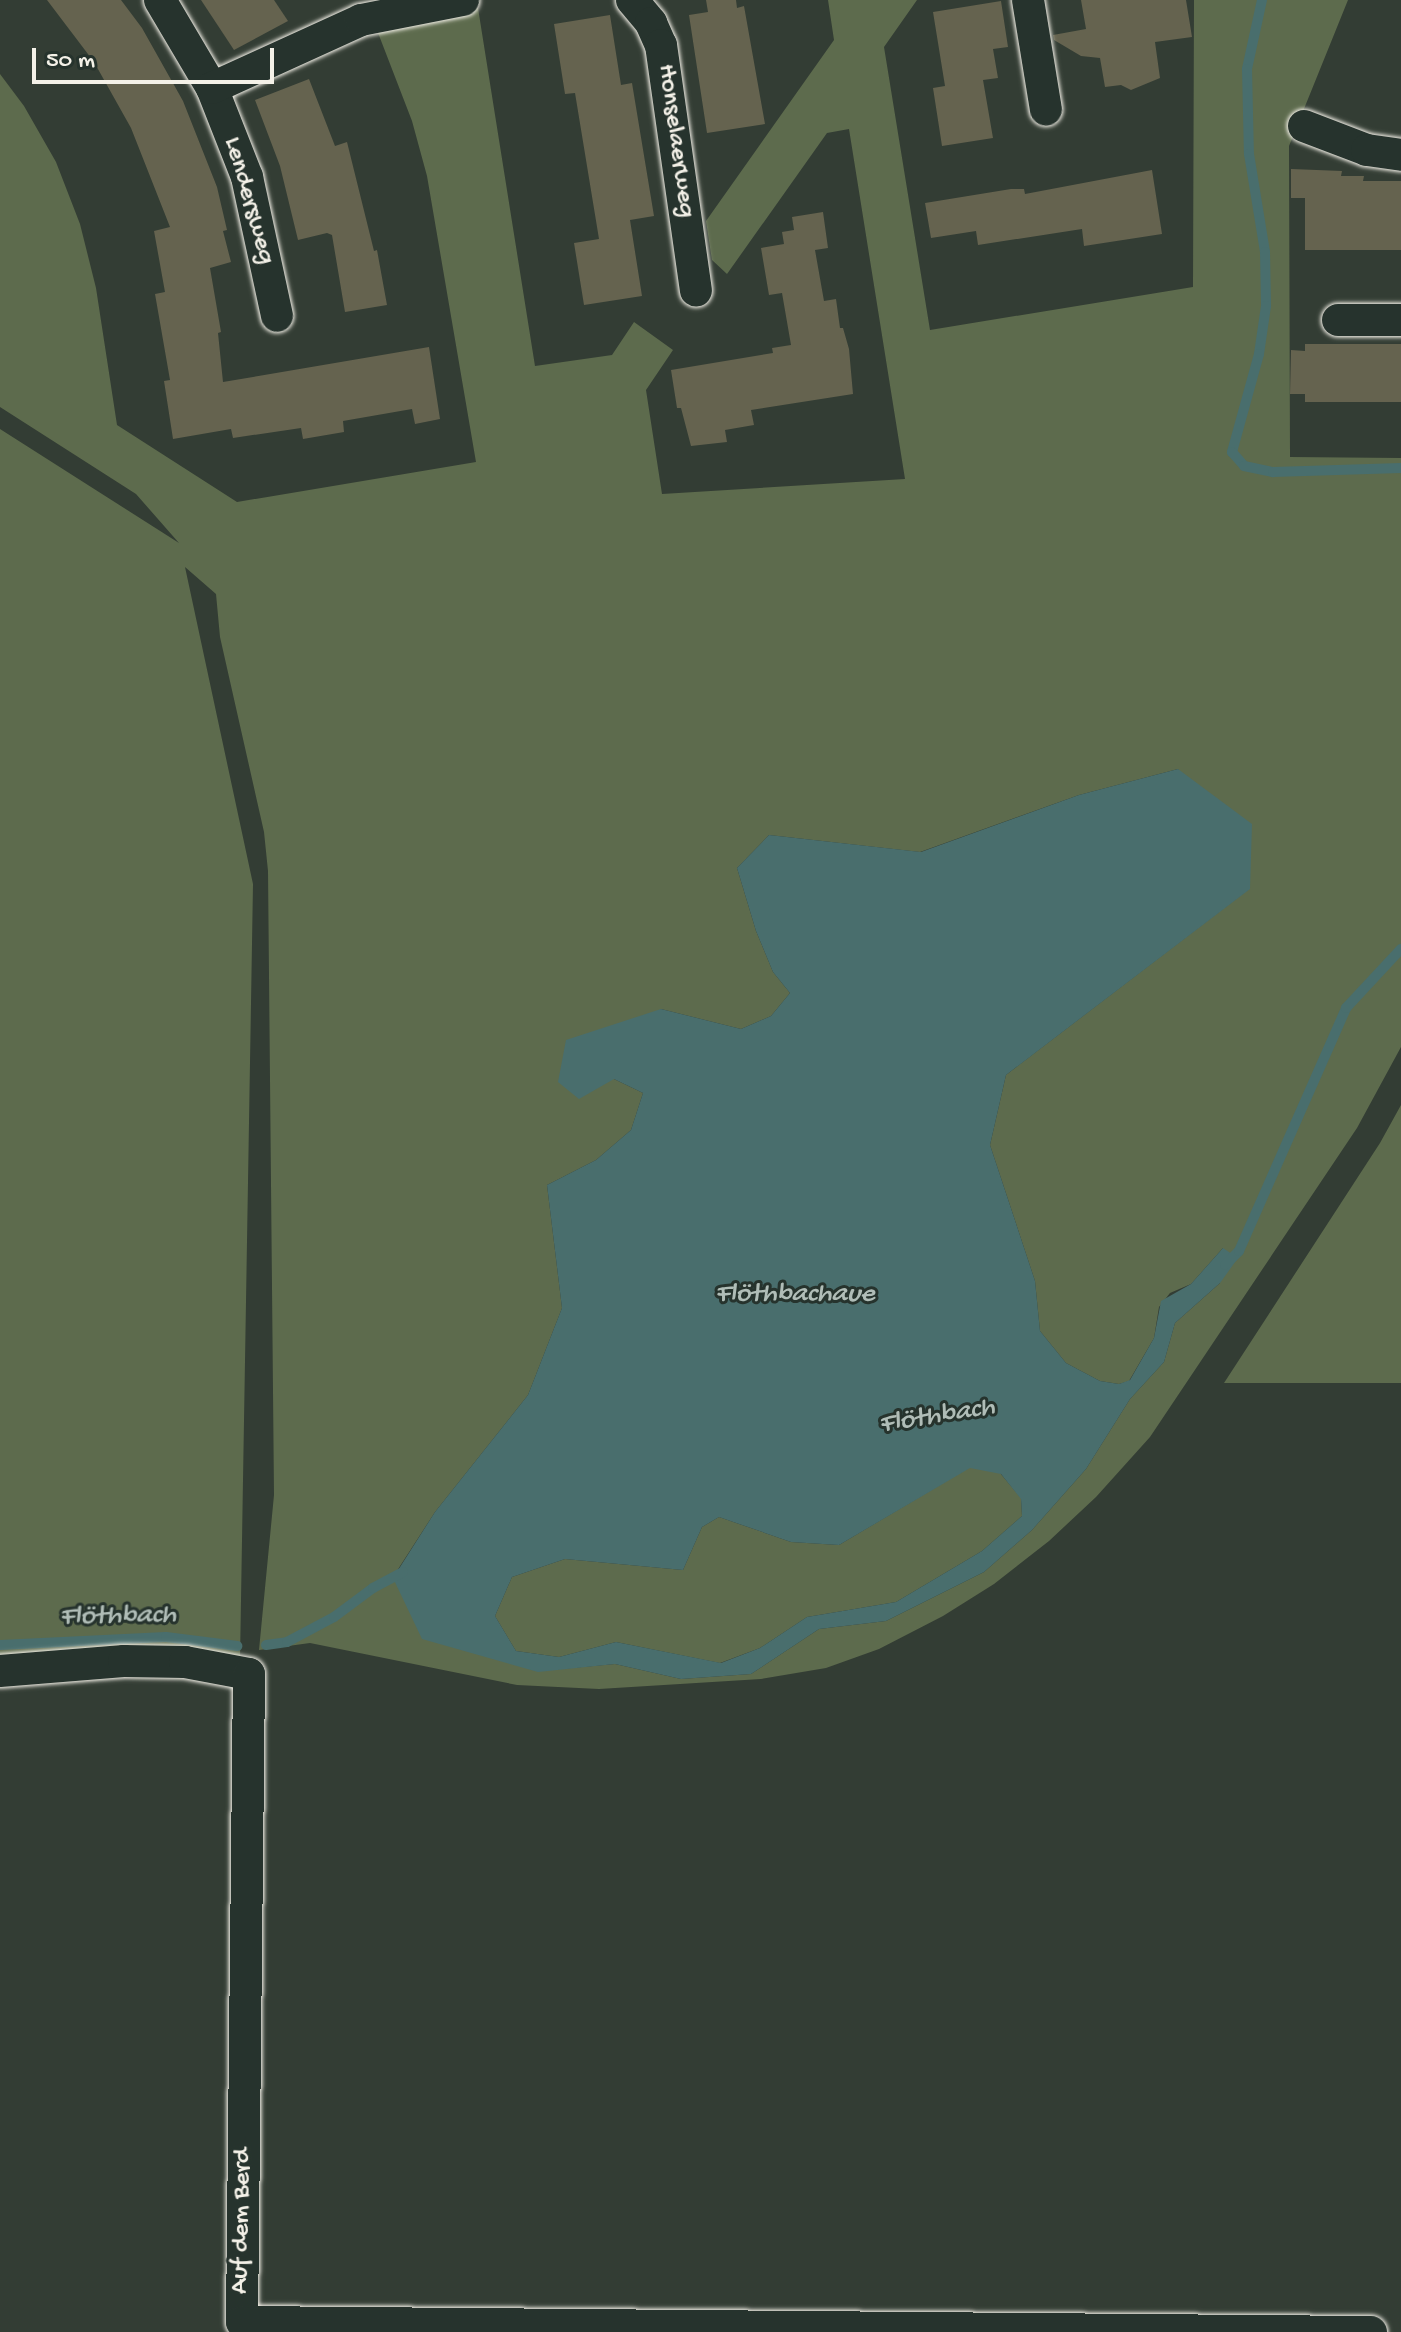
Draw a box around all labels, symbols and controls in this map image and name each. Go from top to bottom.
scale bar [36,32,278,82]
text: 50 m [46,47,95,76]
street label: Honselaerweg [649,62,701,220]
street label: Lendersweg [215,134,281,268]
water label: Flöthbachaue [715,1278,875,1312]
water label: Flöthbach [877,1391,997,1443]
water label: Flöthbach [60,1599,176,1635]
street label: Auf dem Berd [226,2148,260,2294]

